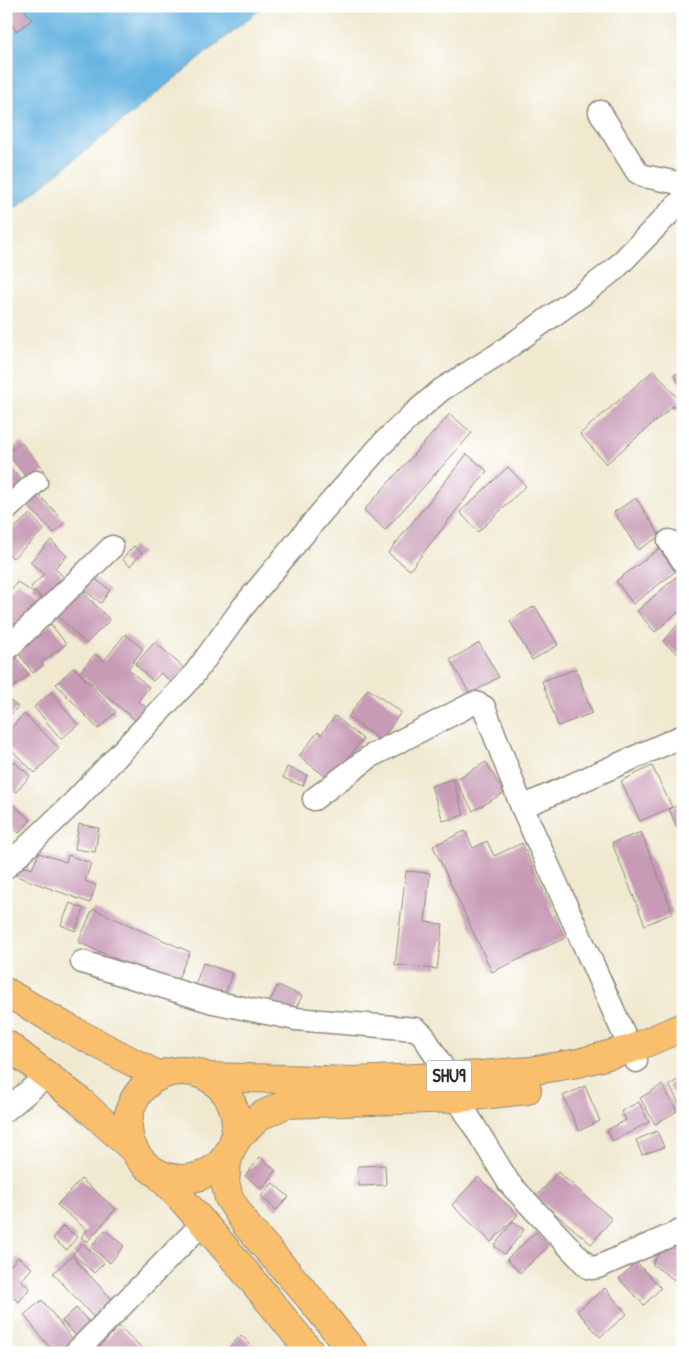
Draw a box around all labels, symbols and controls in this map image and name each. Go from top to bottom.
road number: SHU9 [426,1060,472,1092]

